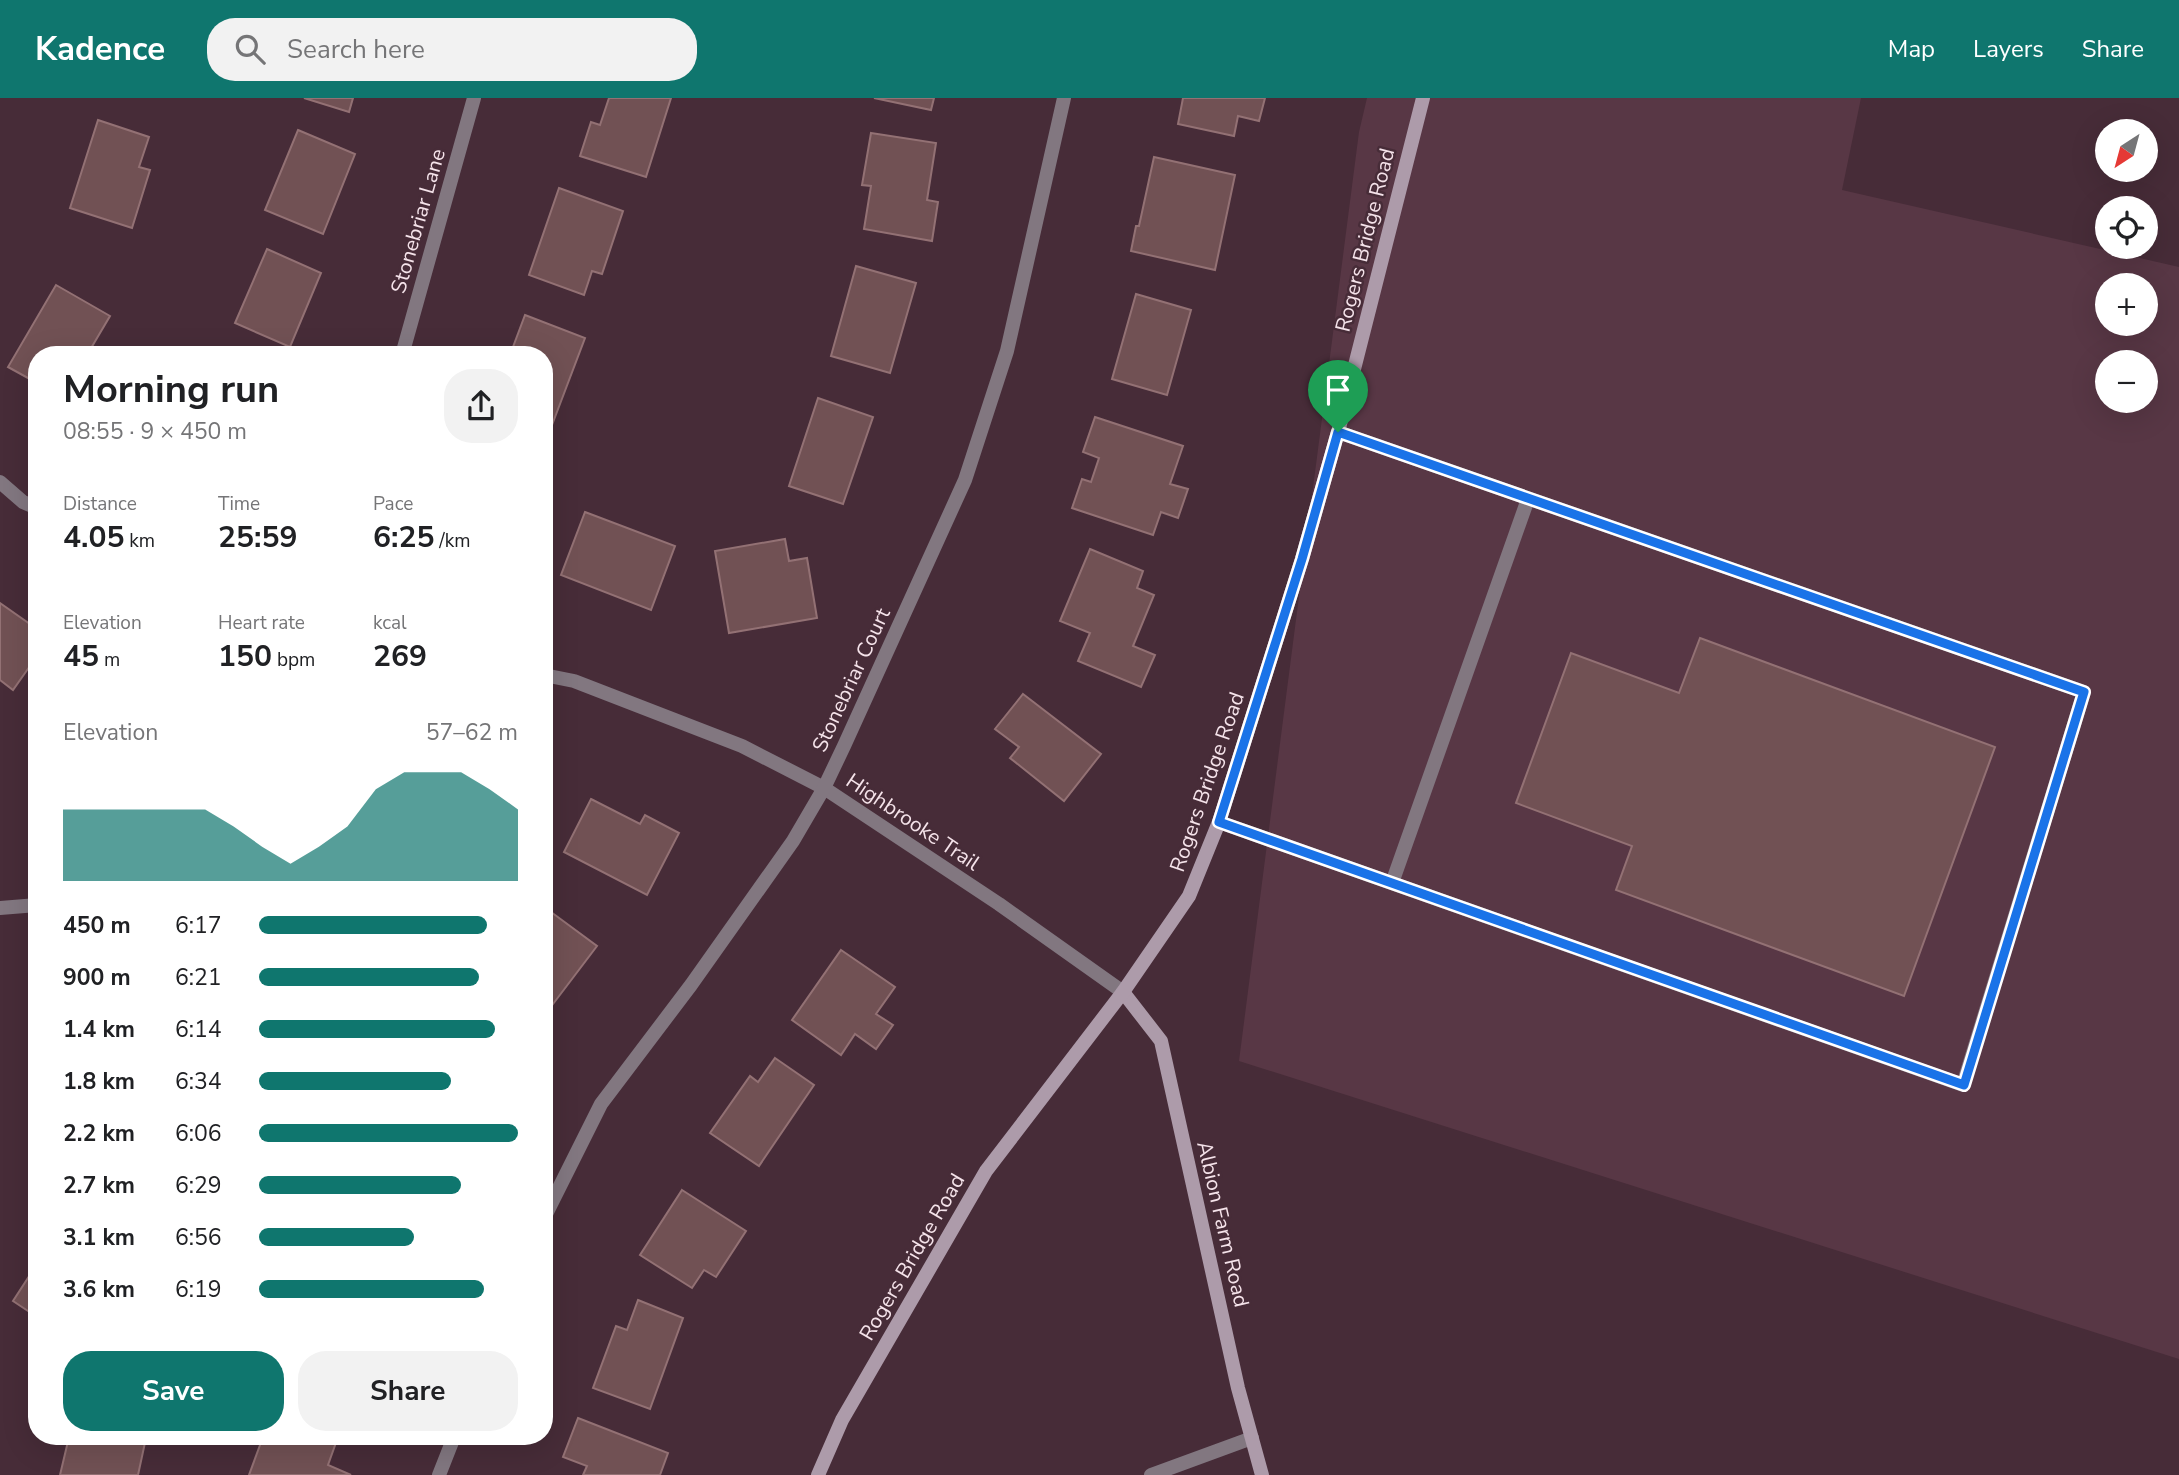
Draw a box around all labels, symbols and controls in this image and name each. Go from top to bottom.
search box [207,18,697,81]
text: Kadence [35,27,165,72]
icon: search [231,30,269,68]
text: Search here [287,32,425,67]
text: Map [1888,33,1935,65]
text: Layers [1973,33,2044,65]
text: Share [2082,33,2144,65]
north arrow [2095,119,2158,182]
map controls [2095,119,2158,413]
street label: Stonebriar Lane [384,145,452,297]
street label: Rogers Bridge Road [1329,145,1401,335]
button: locate [2095,196,2158,259]
button: + [2095,273,2158,336]
button: − [2095,350,2158,413]
pin [1308,360,1368,432]
text: Morning run [63,364,279,415]
button: share [444,369,518,443]
icon: arrive [1319,371,1357,409]
text: 08:55 · 9 × 450 m [63,416,247,447]
text: Distance [63,491,137,517]
text: Time [218,491,260,517]
text: Pace [373,491,413,517]
text: 4.05 [63,517,124,558]
text: 25:59 [218,517,297,558]
text: 6:25 [373,517,434,558]
text: km [124,528,155,554]
text: /km [434,528,470,554]
street label: Stonebriar Court [805,603,897,757]
text: Elevation [63,610,142,636]
text: Heart rate [218,610,305,636]
text: kcal [373,610,407,636]
text: 45 [63,636,99,677]
text: 150 [218,636,272,677]
text: 269 [373,636,427,677]
text: m [99,647,120,673]
text: bpm [272,647,315,673]
street label: Rogers Bridge Road [1163,688,1251,876]
text: Elevation [63,717,158,748]
text: 57–62 m [426,717,518,748]
street label: Highbrooke Trail [841,767,986,878]
text: 450 m [63,910,131,941]
text: 6:17 [175,910,222,941]
text: 900 m [63,962,131,993]
text: 6:21 [175,962,222,993]
text: 1.4 km [63,1014,135,1045]
text: 6:14 [175,1014,222,1045]
text: 1.8 km [63,1066,135,1097]
text: 6:34 [175,1066,222,1097]
text: 2.2 km [63,1118,135,1149]
text: 6:06 [175,1118,222,1149]
street label: Albion Farm Road [1190,1138,1256,1310]
street label: Rogers Bridge Road [853,1168,971,1346]
text: 2.7 km [63,1170,135,1201]
text: 6:29 [175,1170,222,1201]
text: 3.1 km [63,1222,135,1253]
text: 6:56 [175,1222,222,1253]
text: 3.6 km [63,1274,135,1305]
text: 6:19 [175,1274,222,1305]
button: Save [63,1351,284,1431]
button: Share [298,1351,518,1431]

